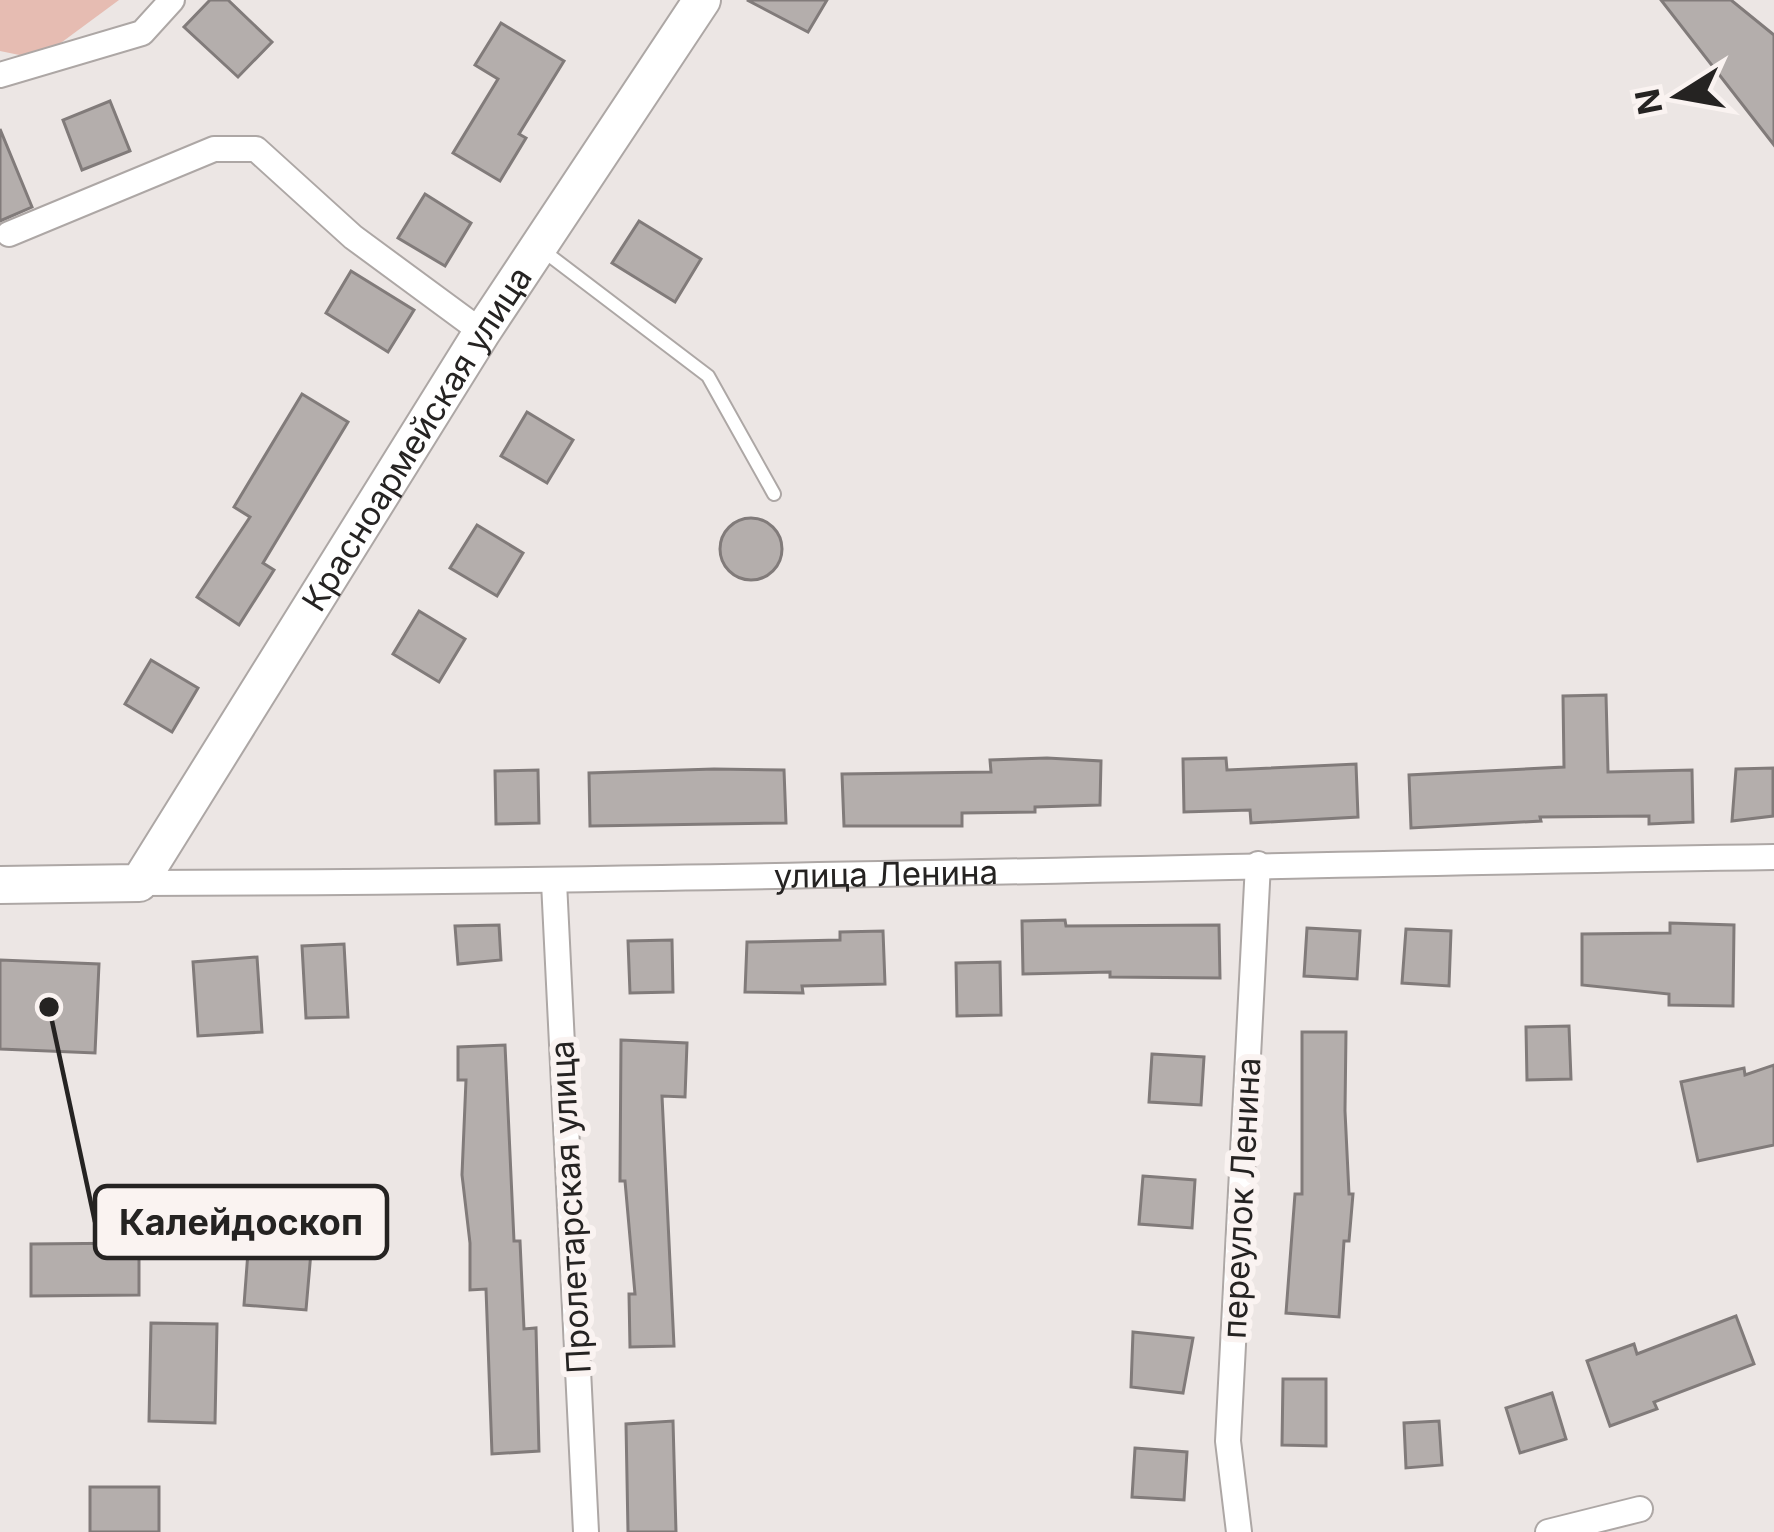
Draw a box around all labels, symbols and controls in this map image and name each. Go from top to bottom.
north arrow [1618,36,1738,156]
text: N [1627,86,1671,118]
street label: Красноармейская улица [293,259,540,618]
street label: улица Ленина [774,852,998,896]
street label: Пролетарская улица [541,1039,599,1375]
street label: переулок Ленина [1214,1056,1268,1340]
callout: Калейдоскоп [95,1186,387,1258]
text: Калейдоскоп [119,1200,363,1244]

